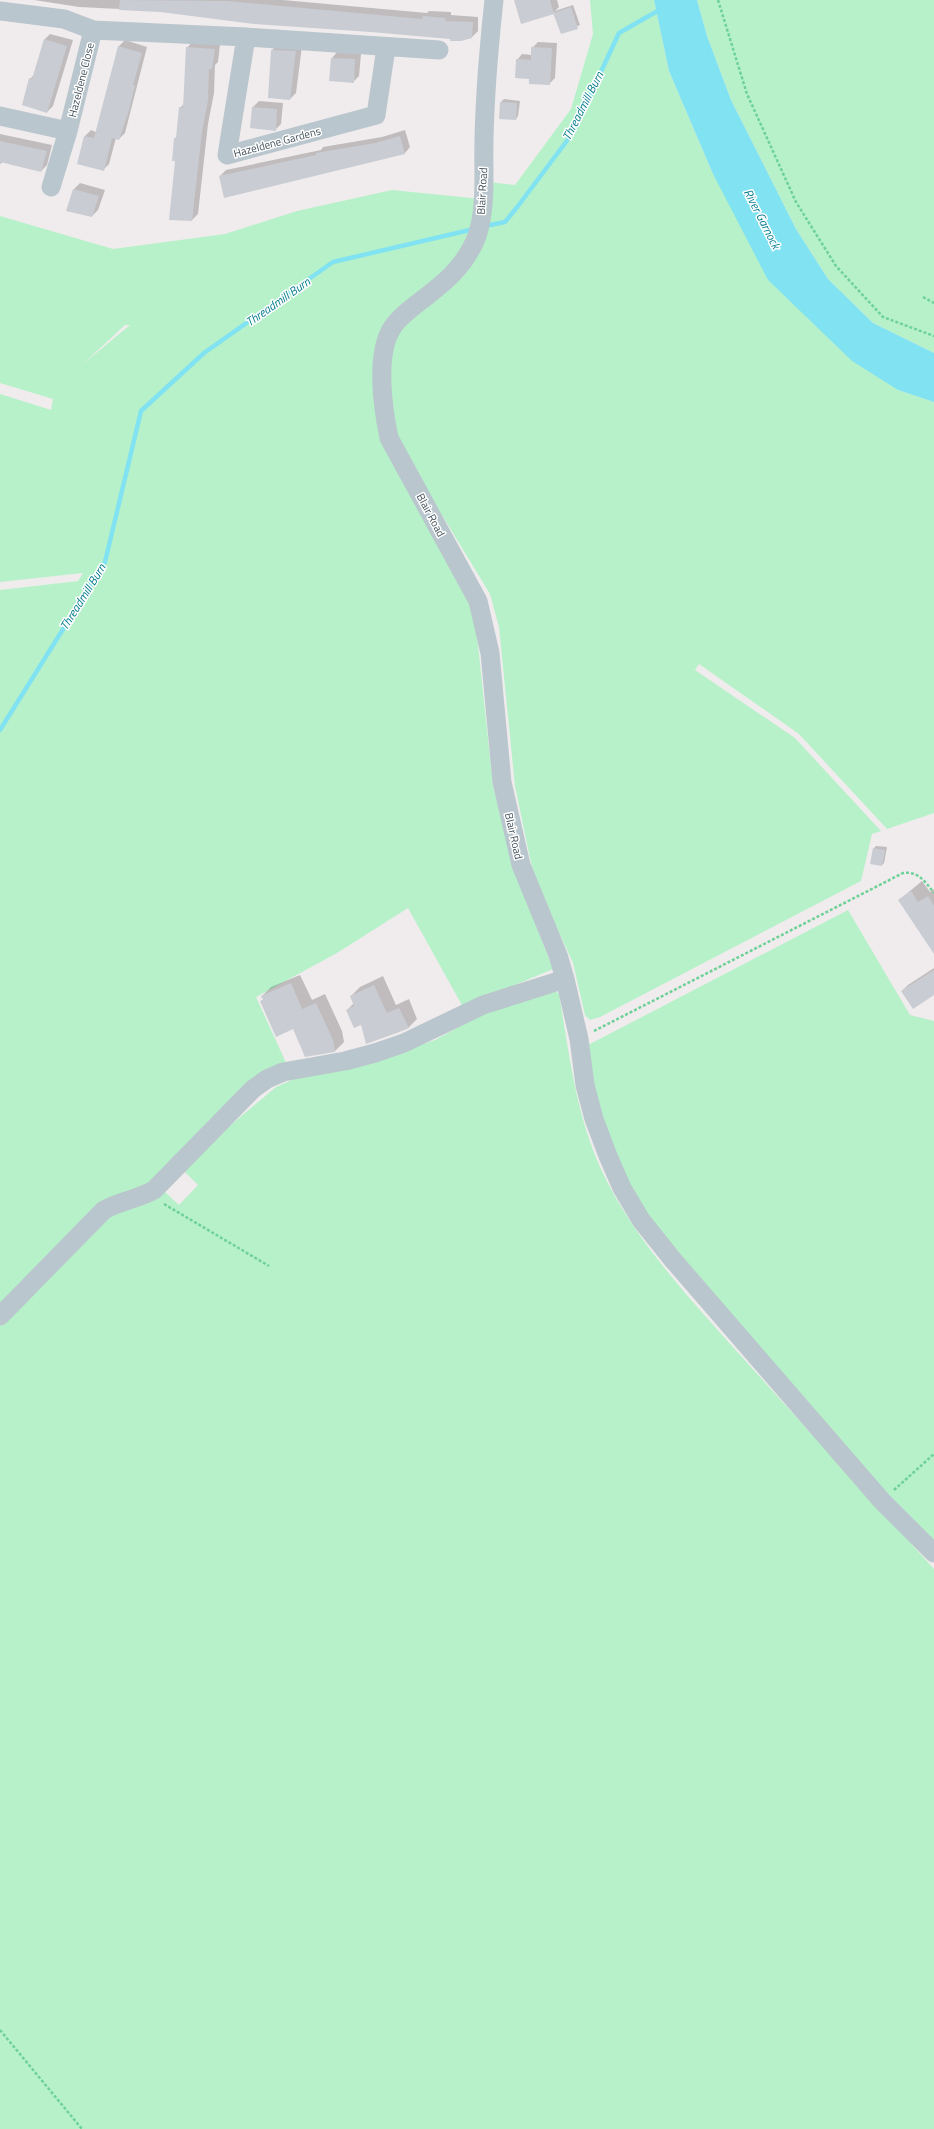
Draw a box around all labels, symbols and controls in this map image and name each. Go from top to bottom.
street label: Hazeldene Close [64,41,98,119]
water label: Threadmill Burn [557,67,609,144]
street label: Hazeldene Gardens [232,123,322,161]
street label: Blair Road [473,167,491,215]
water label: River Garnock [739,185,786,254]
water label: Threadmill Burn [242,272,315,331]
street label: Blair Road [413,490,449,540]
water label: Threadmill Burn [55,559,111,634]
street label: Blair Road [501,811,527,861]

